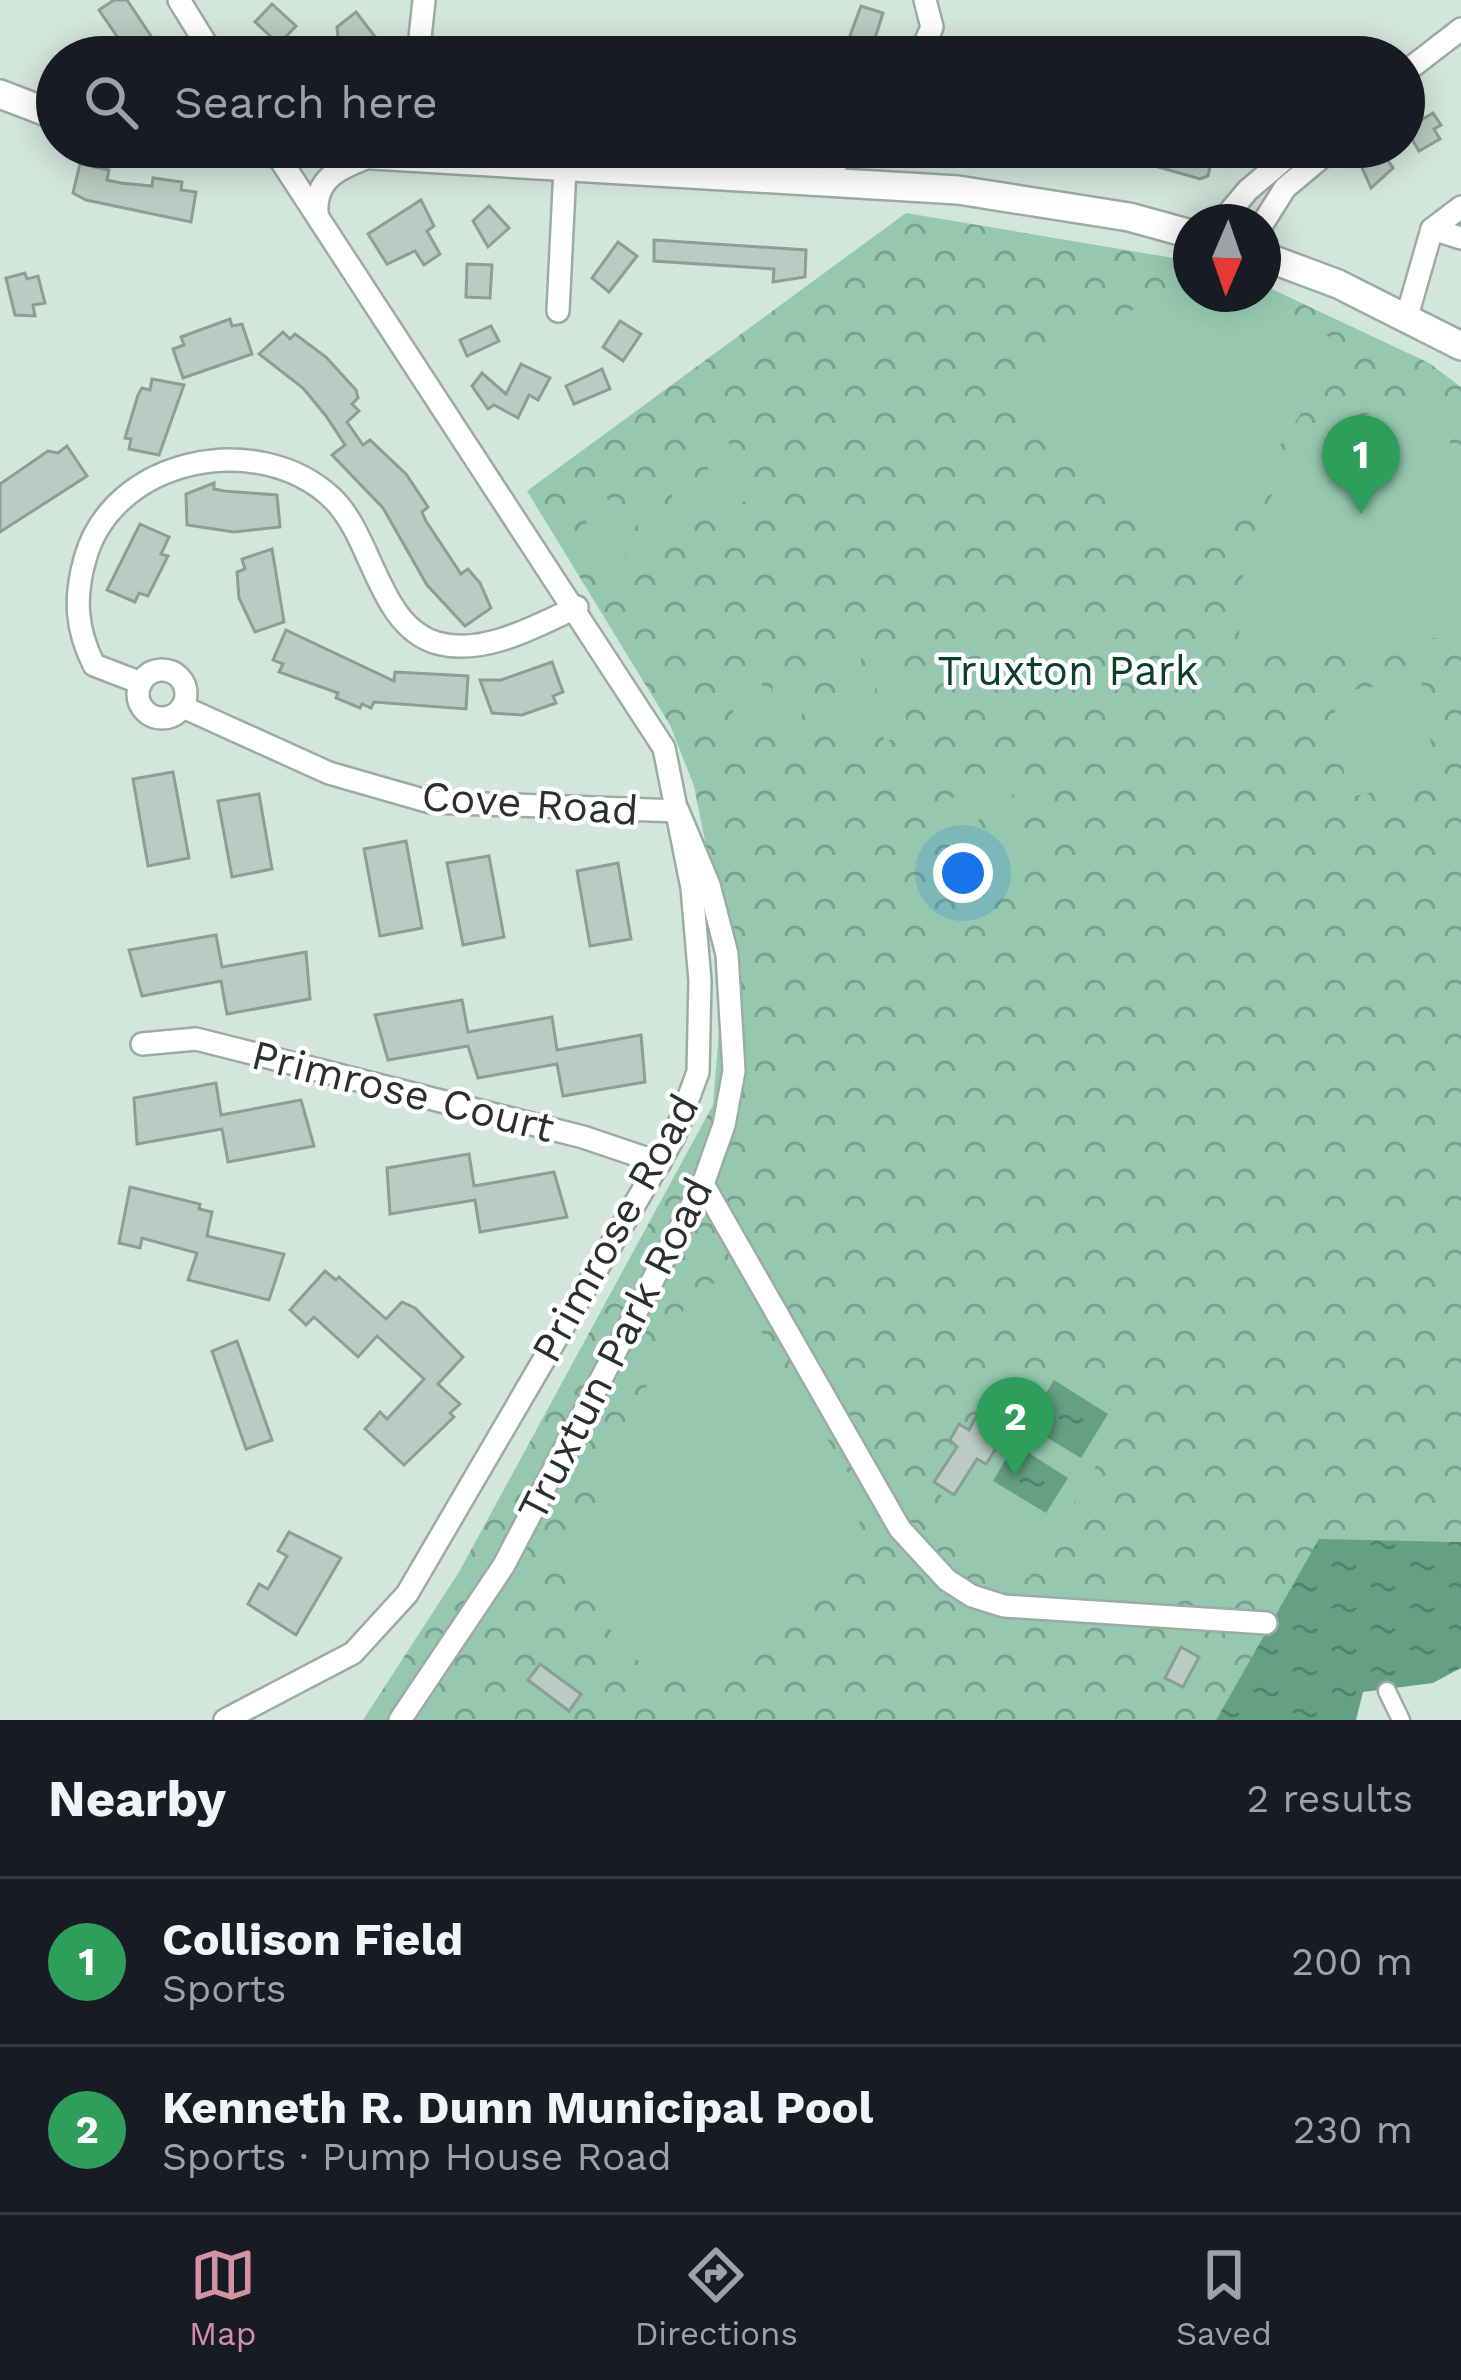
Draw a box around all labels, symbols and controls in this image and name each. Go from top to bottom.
search box [36,36,1425,168]
icon: search [78,69,144,135]
text: Search here [174,76,438,129]
north arrow [1173,204,1281,312]
pin: 1 [1322,415,1400,514]
park label: Truxton Park [937,646,1199,695]
street label: Cove Road [420,771,640,835]
your location [933,843,993,903]
street label: Primrose Court [247,1030,559,1152]
street label: Primrose Road [521,1085,709,1371]
street label: Truxtun Park Road [507,1169,723,1529]
pin: 2 [976,1377,1054,1476]
text: Nearby [48,1769,226,1828]
text: 2 results [1247,1776,1413,1821]
text: Collison Field [162,1913,463,1966]
text: 1 [79,1939,95,1984]
text: 200 m [1291,1939,1413,1984]
text: Sports [162,1966,286,2011]
text: Kenneth R. Dunn Municipal Pool [162,2081,873,2134]
text: 2 [75,2107,99,2152]
text: 230 m [1293,2107,1413,2152]
text: Sports · Pump House Road [162,2134,672,2179]
tab: Map [189,2242,256,2353]
tab: Directions [635,2242,798,2353]
tab: Saved [1176,2242,1272,2353]

